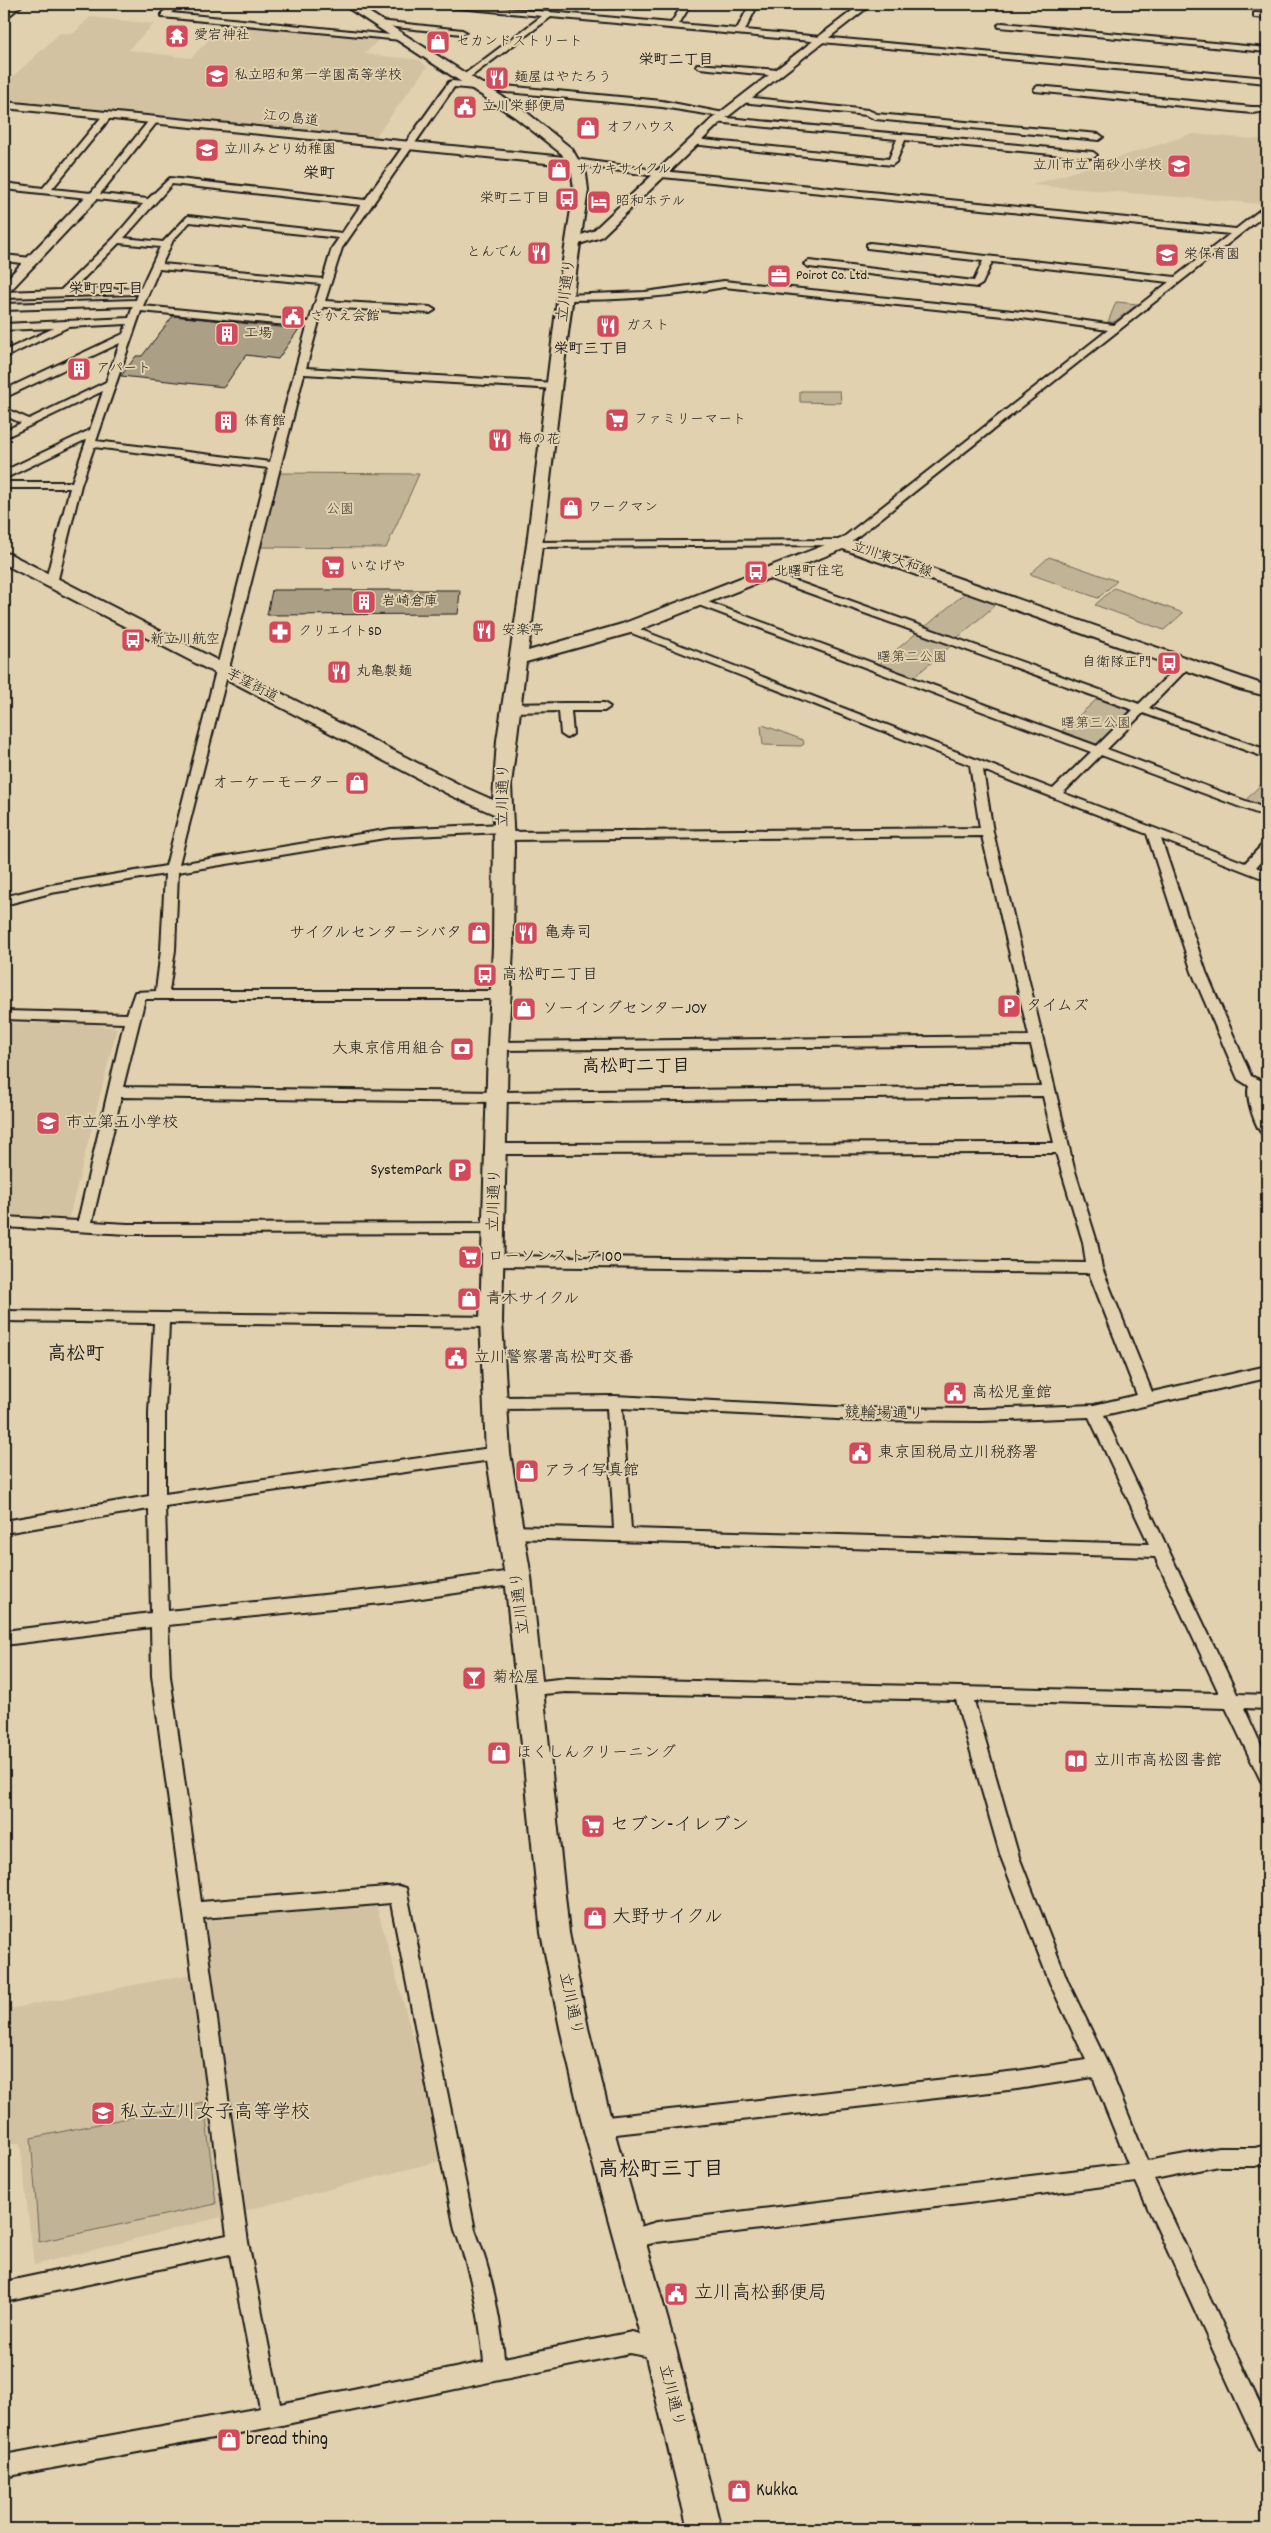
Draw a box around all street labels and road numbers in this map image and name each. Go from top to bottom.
street label: 江の島道 [262,106,320,132]
street label: 立川通り [552,257,582,323]
street label: 立川東大和線 [849,537,935,583]
street label: 芋窪街道 [223,664,281,708]
street label: 立川通り [492,763,516,827]
street label: 立川通り [482,1168,508,1232]
street label: 競輪場通り [844,1402,924,1426]
street label: 立川通り [506,1570,536,1636]
street label: 立川通り [552,1970,588,2038]
street label: 立川通り [652,2362,690,2430]

